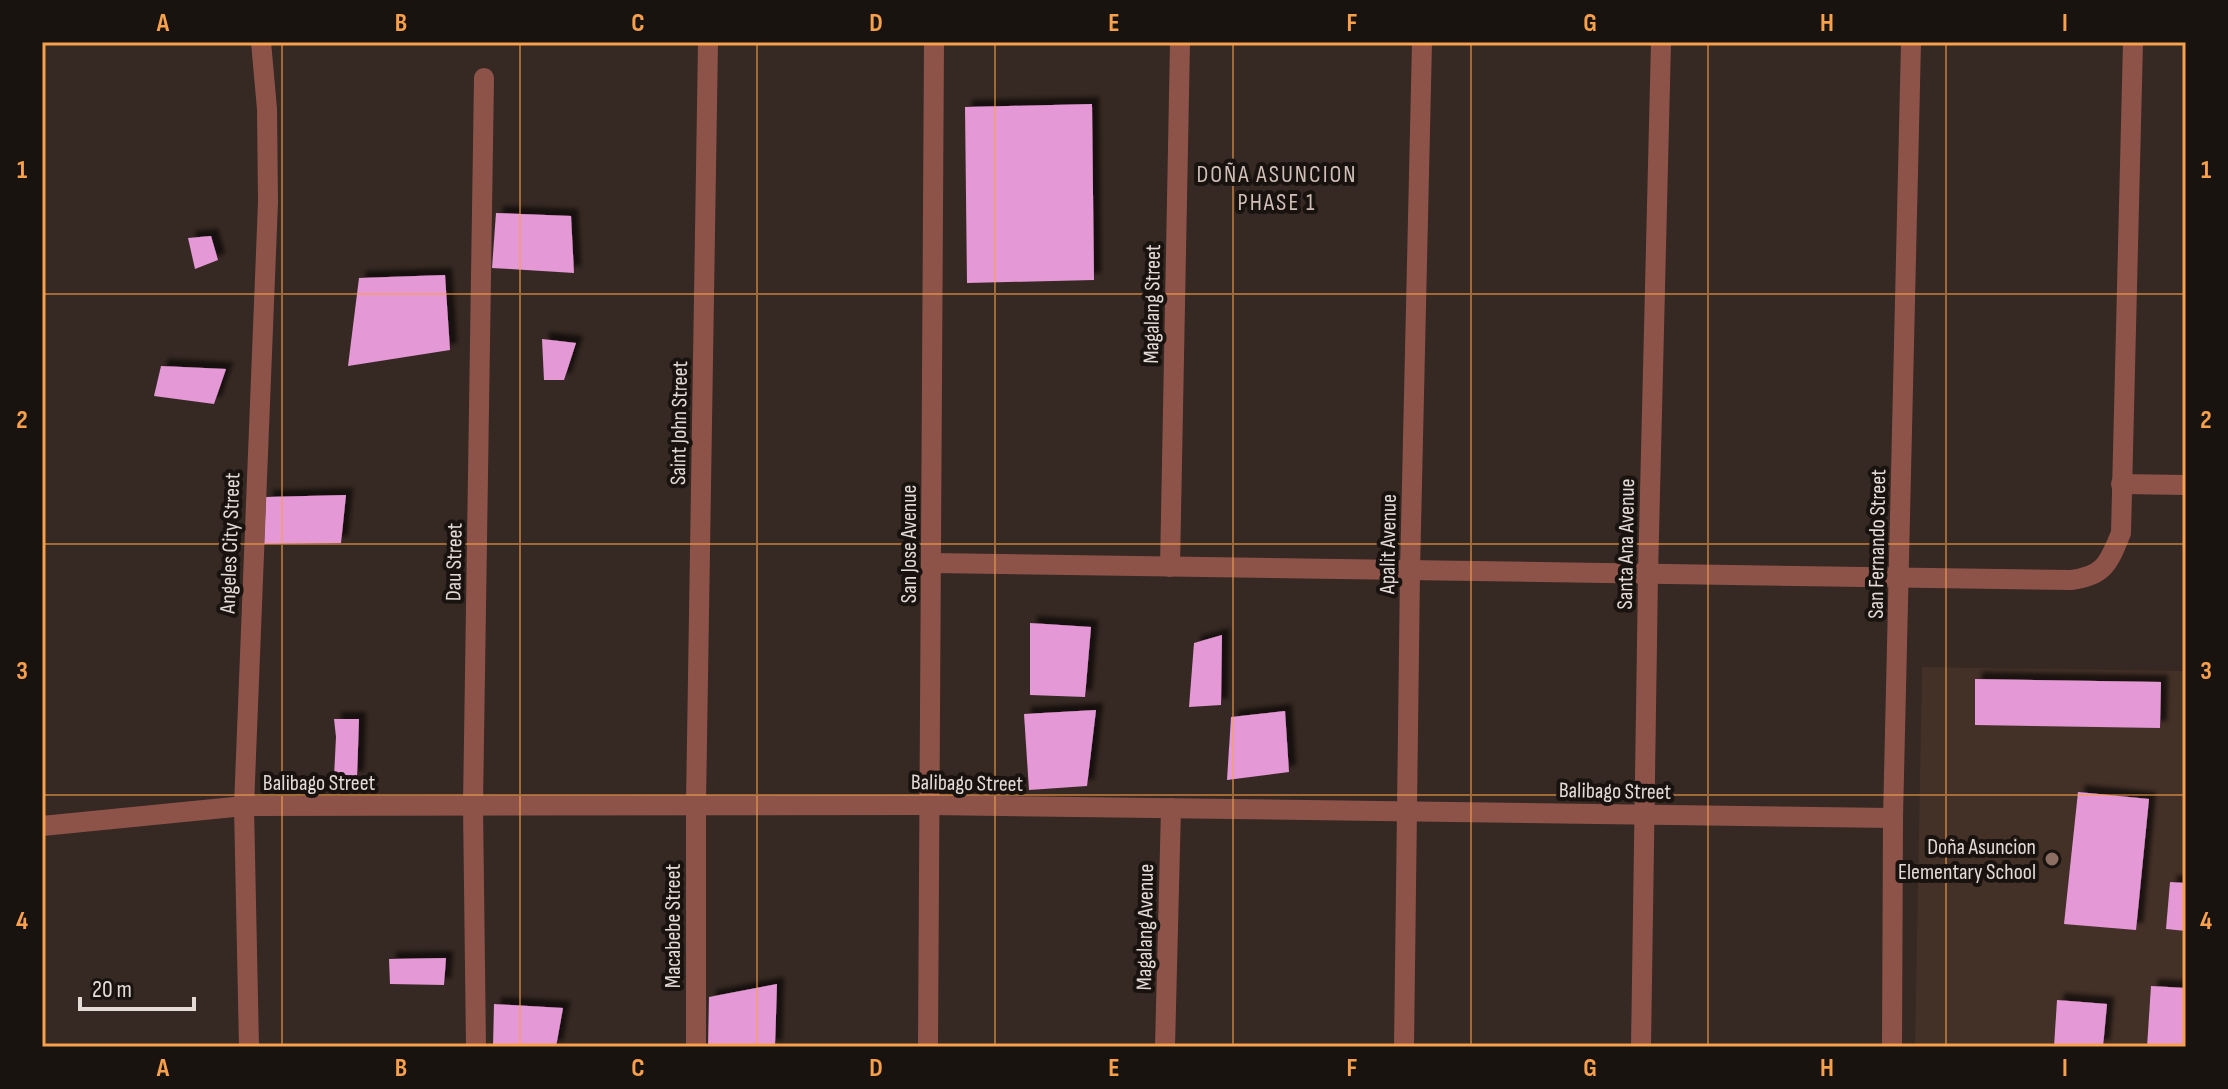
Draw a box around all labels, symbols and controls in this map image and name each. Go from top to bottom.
text: A [156,8,170,39]
text: B [395,8,407,39]
text: C [631,8,645,39]
text: D [869,8,883,39]
text: E [1108,8,1120,39]
text: F [1347,8,1358,39]
text: G [1583,8,1597,39]
text: H [1820,8,1834,39]
text: I [2062,8,2068,39]
text: 1 [17,155,27,186]
text: 1 [2201,155,2211,186]
district label: DOÑA ASUNCION PHASE 1 [1196,160,1358,217]
street label: Magalang Street [1138,244,1167,364]
street label: Saint John Street [665,360,694,485]
text: 2 [16,405,28,436]
text: 2 [2200,405,2212,436]
street label: San Fernando Street [1863,469,1892,619]
street label: Angeles City Street [215,472,246,615]
street label: Santa Ana Avenue [1612,478,1641,610]
street label: San Jose Avenue [896,485,923,603]
street label: Apalit Avenue [1374,494,1403,595]
street label: Dau Street [440,522,469,601]
text: 3 [16,656,28,687]
text: 3 [2200,656,2212,687]
street label: Balibago Street [911,769,1024,798]
street label: Balibago Street [263,770,375,797]
street label: Balibago Street [1559,777,1672,806]
place label: Doña Asuncion Elementary School [1898,834,2036,886]
marker: Doña Asuncion Elementary School [2043,850,2061,868]
street label: Macabebe Street [660,864,687,988]
street label: Magalang Avenue [1131,864,1160,991]
text: 4 [16,906,28,937]
text: 4 [2200,906,2212,937]
scale bar [80,961,194,1011]
text: 20 m [92,975,132,1004]
text: A [156,1053,170,1084]
text: B [395,1053,407,1084]
text: C [631,1053,645,1084]
text: D [869,1053,883,1084]
text: E [1108,1053,1120,1084]
text: F [1347,1053,1358,1084]
text: G [1583,1053,1597,1084]
text: H [1820,1053,1834,1084]
text: I [2062,1053,2068,1084]

